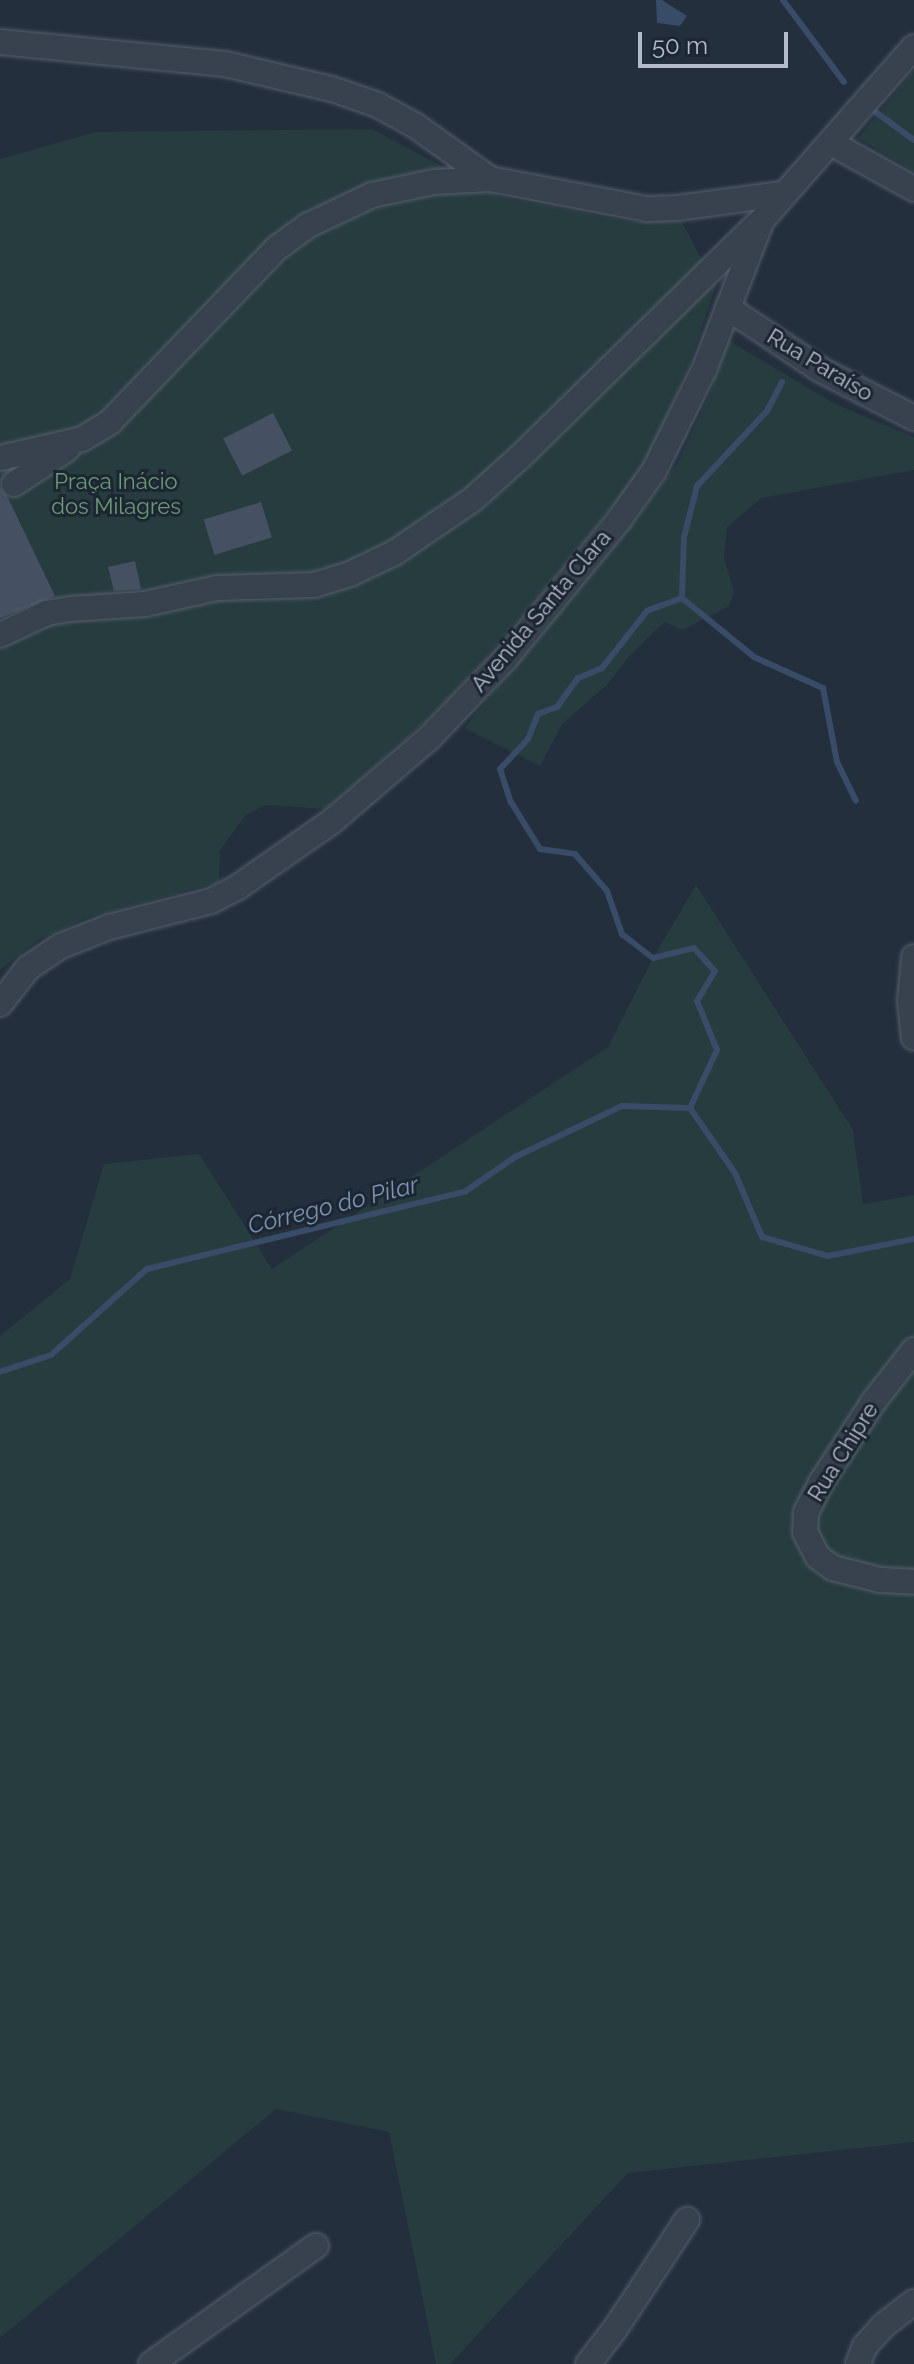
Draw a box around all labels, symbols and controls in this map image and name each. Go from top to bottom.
scale bar [642,16,792,66]
text: 50 m [652,31,708,60]
street label: Rua Paraíso [762,323,878,407]
park label: Praça Inácio dos Milagres [51,468,181,520]
street label: Avenida Santa Clara [466,525,616,697]
water label: Córrego do Pilar [245,1170,421,1240]
street label: Rua Chipre [802,1398,884,1506]

